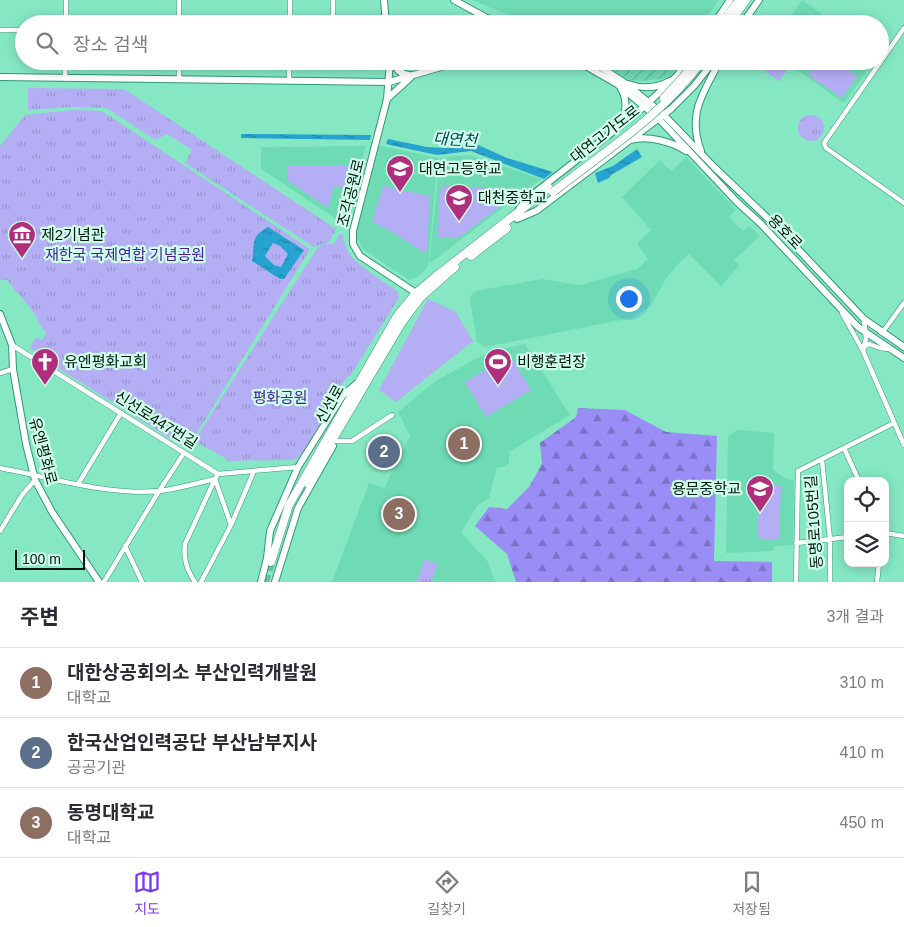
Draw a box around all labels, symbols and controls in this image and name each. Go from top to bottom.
search box [15,15,889,70]
icon: search [33,29,61,57]
text: 장소 검색 [73,34,148,55]
street label: 대연고가도로 [567,101,643,166]
water label: 대연천 [432,130,480,149]
school or university icon: 대연고등학교 [385,154,415,193]
street label: 조각공원로 [334,157,367,228]
place label: 대연고등학교 [419,160,502,177]
school or university icon: 대천중학교 [444,183,474,222]
place label: 대천중학교 [478,189,547,206]
street label: 용호로 [765,211,806,252]
museum icon: 제2기념관 [7,220,37,259]
place label: 제2기념관 [41,226,105,243]
park label: 재한국 국제연합 기념공원 [45,246,205,263]
your location [616,286,642,312]
church icon: 유엔평화교회 [30,347,60,386]
sports icon: 비행훈련장 [483,347,513,386]
place label: 유엔평화교회 [64,353,147,370]
place label: 비행훈련장 [517,353,586,370]
street label: 신선로 [312,382,347,426]
street label: 신선로447번길 [112,387,201,452]
park label: 평화공원 [252,389,308,406]
street label: 유엔평화로 [26,415,61,486]
pin: 1 [448,425,480,463]
pin: 2 [368,433,400,471]
school or university icon: 용문중학교 [745,474,775,513]
street label: 동명로105번길 [802,475,825,570]
map controls [844,477,889,567]
button: locate [844,477,889,522]
place label: 용문중학교 [672,480,741,497]
pin: 3 [383,495,415,533]
button: layers [844,522,889,567]
scale bar [15,547,85,570]
text: 100 m [22,551,61,567]
text: 주변 [20,605,59,628]
text: 3개 결과 [826,608,884,625]
text: 대한상공회의소 부산인력개발원 [67,662,317,683]
text: 1 [32,674,40,691]
text: 310 m [840,674,884,691]
text: 대학교 [67,689,111,706]
text: 한국산업인력공단 부산남부지사 [67,732,317,753]
text: 2 [32,744,40,761]
text: 410 m [840,744,884,761]
text: 공공기관 [67,759,126,776]
text: 동명대학교 [67,802,154,823]
text: 3 [32,814,40,831]
text: 450 m [840,814,884,831]
text: 대학교 [67,829,111,846]
tab: 지도 [133,868,161,918]
tab: 길찾기 [427,868,466,918]
tab: 저장됨 [732,868,771,918]

